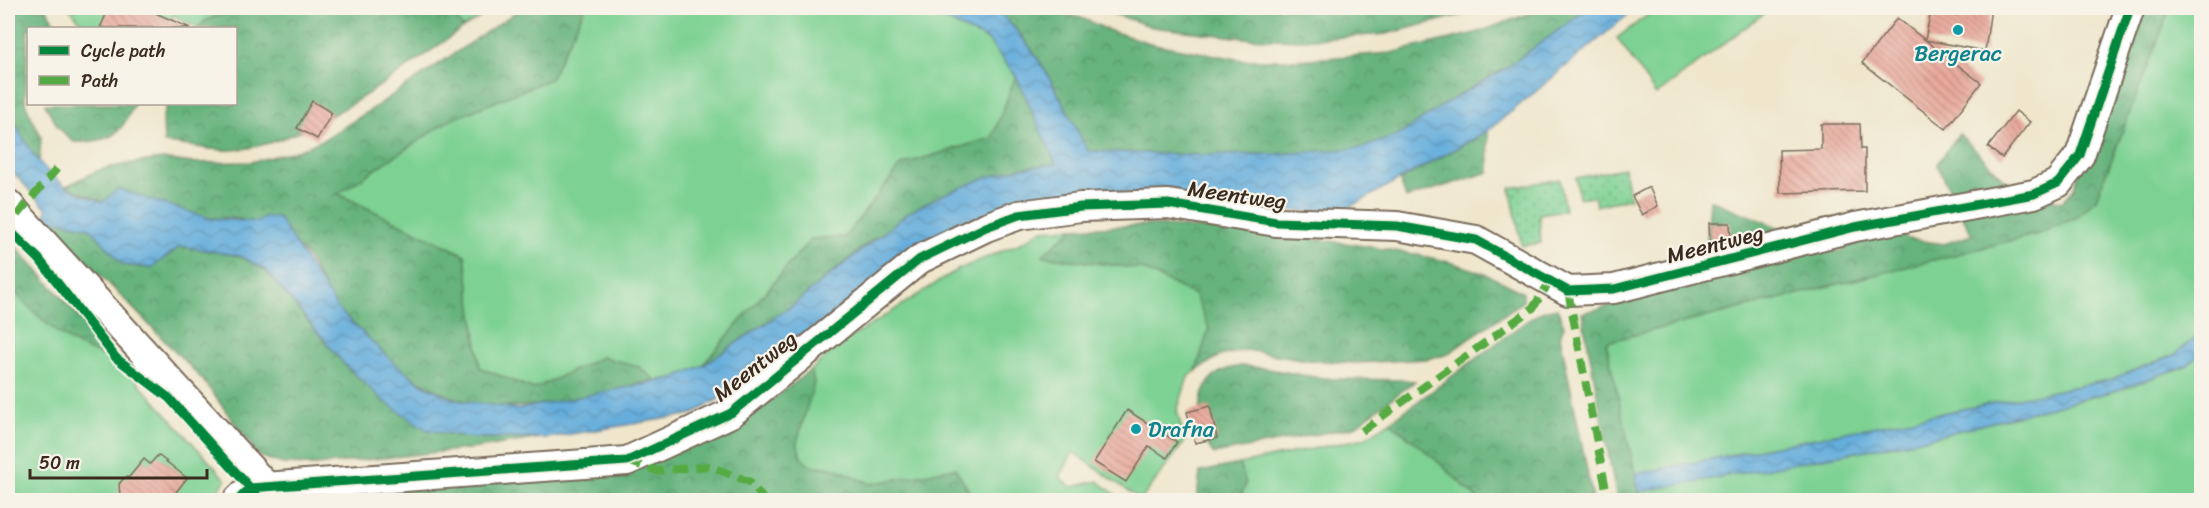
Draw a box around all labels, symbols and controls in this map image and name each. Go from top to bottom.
marker: Bergerac [1951,23,1965,37]
legend [27,27,237,105]
place label: Bergerac [1914,34,2002,73]
text: Cycle path [81,35,165,67]
text: Path [81,65,118,97]
street label: Meentweg [1185,169,1289,221]
street label: Meentweg [1662,213,1768,275]
street label: Meentweg [704,320,806,412]
place label: Drafna [1148,410,1215,449]
marker: Drafna [1129,422,1143,436]
scale bar [30,442,207,480]
text: 50 m [39,447,80,479]

